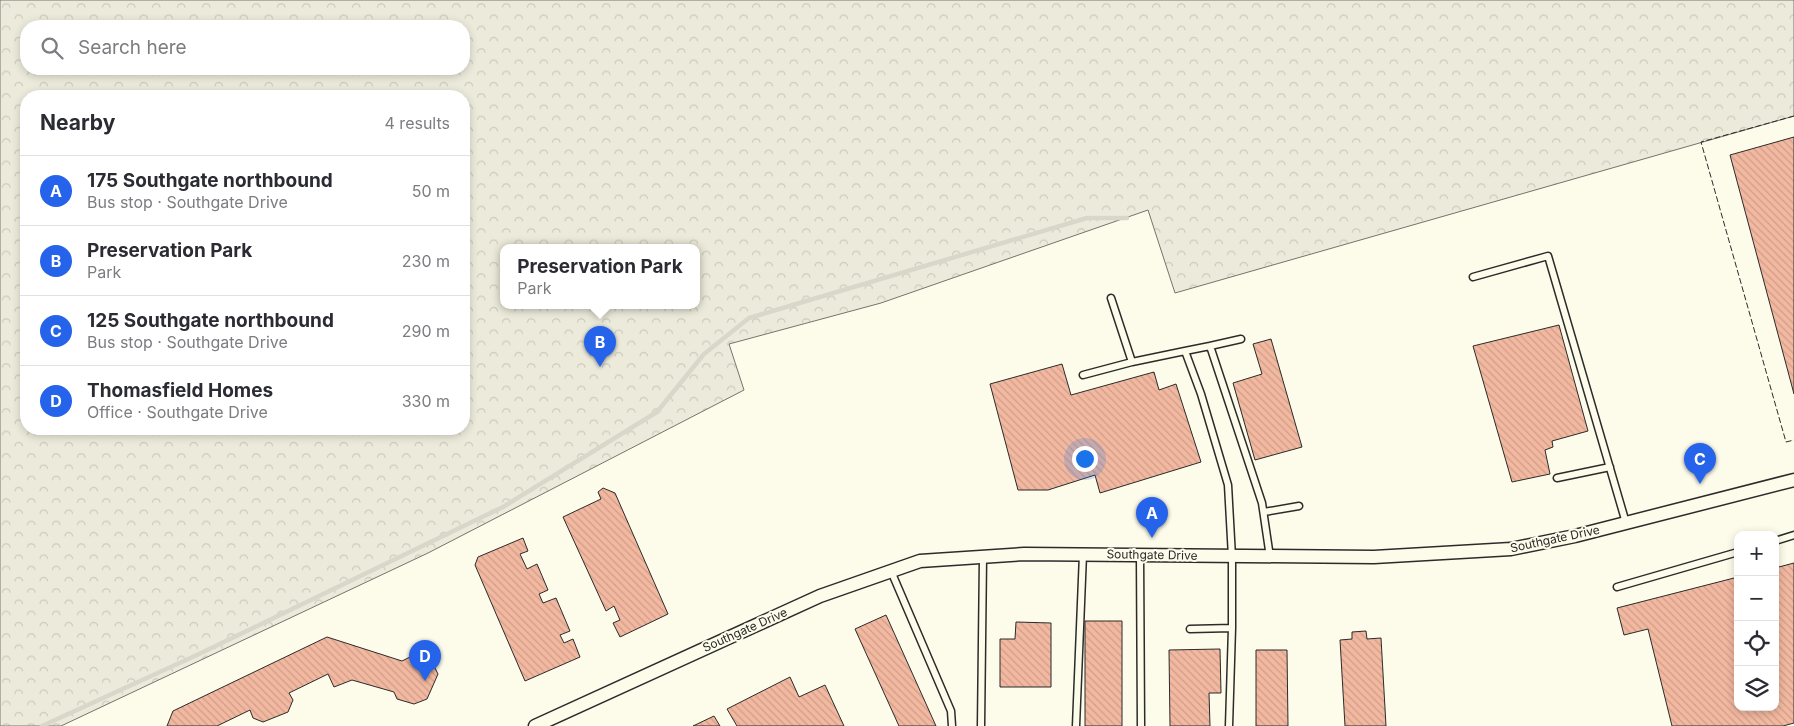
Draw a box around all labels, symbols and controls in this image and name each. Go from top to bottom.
search box [20,20,470,75]
icon: search [38,34,66,62]
text: Search here [78,36,187,59]
text: Nearby [40,110,115,135]
text: 4 results [385,113,450,133]
text: 175 Southgate northbound [87,169,333,192]
text: A [50,181,62,201]
text: 50 m [412,181,450,201]
text: Bus stop · Southgate Drive [87,192,288,212]
text: Preservation Park [87,239,252,262]
popup [500,244,700,309]
text: B [51,251,61,271]
text: 230 m [402,251,450,271]
text: Preservation Park [517,255,683,278]
text: Park [87,262,121,282]
text: Park [517,278,552,298]
text: 125 Southgate northbound [87,309,334,332]
text: C [50,321,62,341]
text: 290 m [402,321,450,341]
pin: B [584,326,616,367]
text: Bus stop · Southgate Drive [87,332,288,352]
text: Thomasfield Homes [87,379,273,402]
text: D [50,391,62,411]
text: 330 m [402,391,450,411]
text: Office · Southgate Drive [87,402,268,422]
pin: C [1684,443,1716,484]
your location [1072,446,1098,472]
pin: A [1136,497,1168,538]
street label: Southgate Drive [1509,522,1601,555]
map controls [1734,531,1779,711]
button: + [1734,531,1779,576]
street label: Southgate Drive [1106,546,1198,563]
button: − [1734,576,1779,621]
street label: Southgate Drive [700,604,789,655]
button: locate [1734,621,1779,666]
pin: D [409,640,441,681]
button: layers [1734,666,1779,711]

